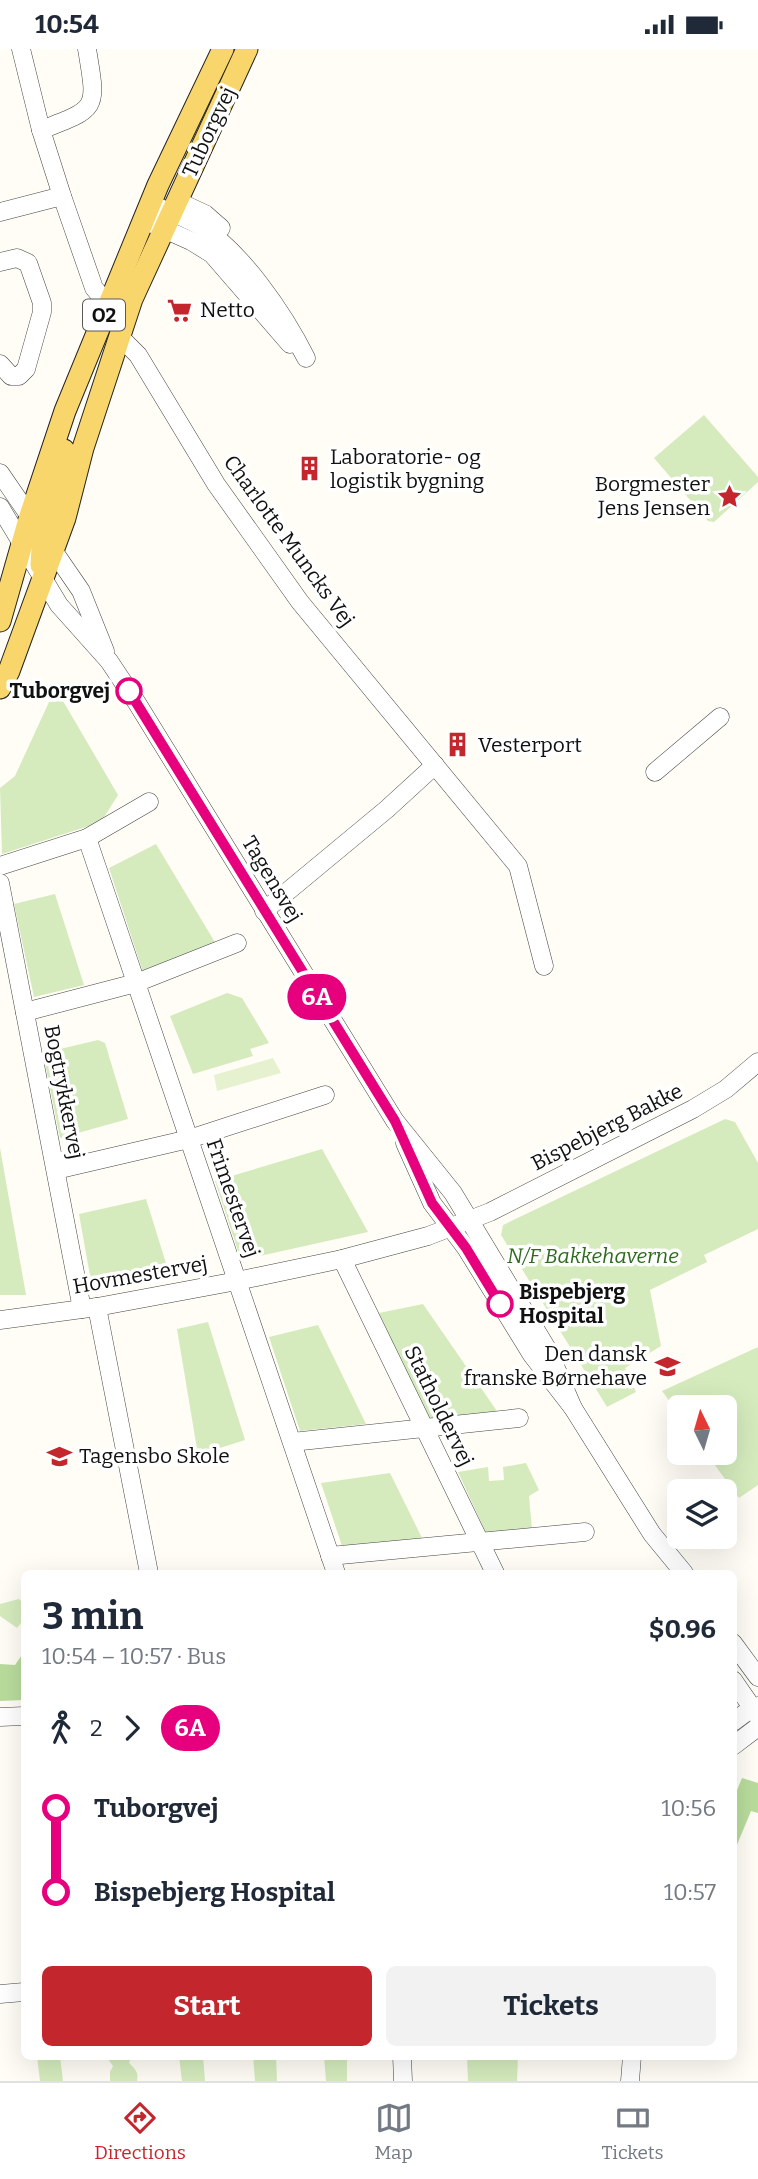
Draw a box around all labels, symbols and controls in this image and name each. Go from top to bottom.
text: 10:54 [35,9,99,40]
street label: Tuborgvej [177,83,241,181]
supermarket icon: Netto [166,296,194,324]
place label: Netto [200,297,255,323]
road number: O2 [83,299,125,331]
place label: Laboratorie- og logistik bygning [330,444,485,494]
street label: Charlotte Muncks Vej [218,450,360,632]
building icon: Laboratorie- og logistik bygning [296,455,324,483]
place label: Borgmester Jens Jensen [595,471,710,521]
place icon: Borgmester Jens Jensen [716,482,744,510]
place label: Tuborgvej [9,678,110,704]
marker: Tuborgvej [116,678,142,704]
building icon: Vesterport [444,731,472,759]
place label: Vesterport [478,732,582,758]
street label: Tagensvej [236,831,308,927]
line badge: 6A [286,974,348,1020]
text: 6A [301,983,333,1011]
street label: Bogtrykkervej [38,1023,90,1161]
street label: Bispebjerg Bakke [527,1078,687,1176]
street label: Frimestervej [201,1135,265,1261]
park label: N/F Bakkehaverne [507,1243,679,1269]
street label: Hovmestervej [71,1250,209,1300]
place label: Bispebjerg Hospital [519,1279,625,1329]
marker: Bispebjerg Hospital [487,1291,513,1317]
place label: Den dansk franske Børnehave [464,1341,647,1391]
street label: Statholdervej [399,1342,479,1470]
school or university icon: Den dansk franske Børnehave [653,1352,681,1380]
north arrow [667,1395,737,1465]
map controls [667,1395,737,1549]
school or university icon: Tagensbo Skole [45,1442,73,1470]
place label: Tagensbo Skole [79,1443,230,1469]
button: layers [667,1479,737,1549]
text: 3 min [42,1593,144,1639]
text: $0.96 [649,1614,716,1645]
text: 10:54 – 10:57 · Bus [42,1642,226,1670]
icon: walk [42,1709,80,1747]
icon: forward [113,1709,151,1747]
text: 2 [90,1714,103,1742]
text: 6A [175,1714,206,1742]
text: Tuborgvej [94,1793,219,1824]
text: 10:56 [661,1794,716,1822]
text: Bispebjerg Hospital [94,1877,335,1908]
text: 10:57 [664,1878,716,1906]
button: Start [42,1966,372,2046]
button: Tickets [386,1966,716,2046]
tab: Directions [94,2099,186,2164]
tab: Map [375,2099,413,2164]
tab: Tickets [602,2099,664,2164]

